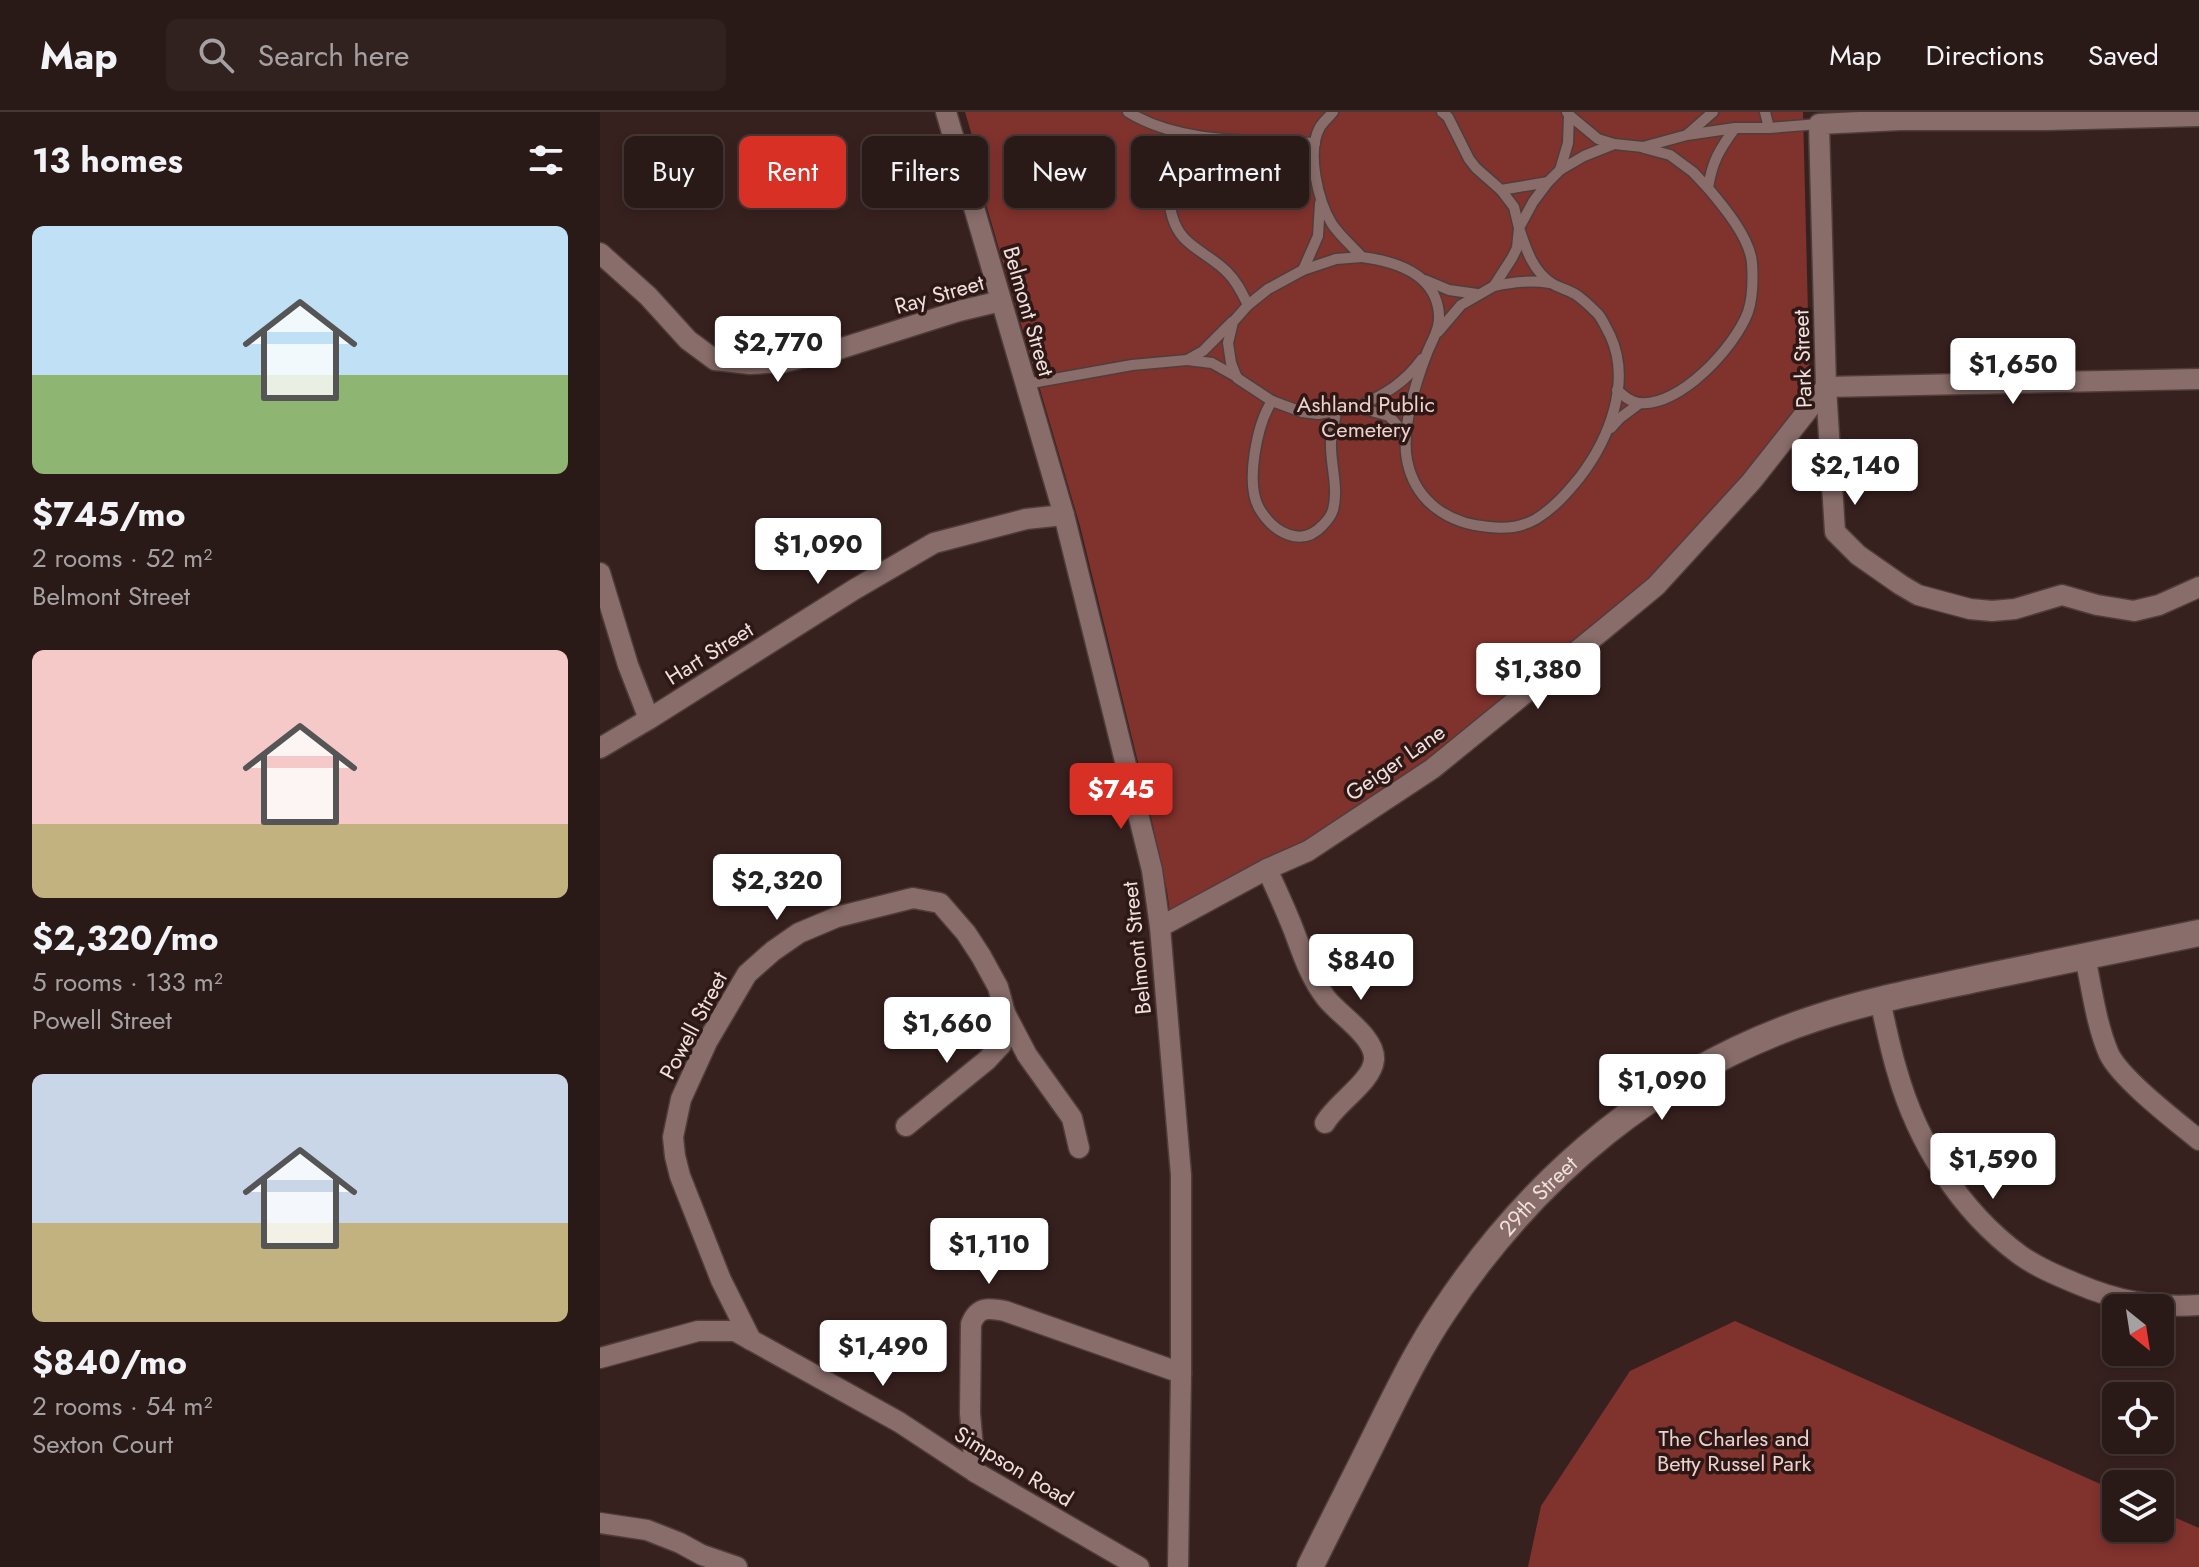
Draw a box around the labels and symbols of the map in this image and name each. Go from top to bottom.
street label: Belmont Street [995,242,1063,380]
street label: Ray Street [891,266,988,322]
street label: Park Street [1784,309,1820,409]
pin: $2,770 [713,316,843,384]
pin: $1,650 [1948,338,2078,406]
park label: Ashland Public Cemetery [1297,388,1435,445]
pin: $2,140 [1790,439,1920,507]
pin: $1,090 [753,518,883,586]
street label: Hart Street [659,613,760,693]
pin: $1,380 [1473,643,1603,711]
street label: Geiger Lane [1339,716,1451,808]
pin: $745 [1074,763,1168,831]
pin: $2,320 [712,854,842,922]
street label: Belmont Street [1113,879,1159,1016]
pin: $840 [1314,934,1408,1002]
street label: Powell Street [651,965,735,1085]
pin: $1,660 [882,997,1012,1065]
pin: $1,090 [1597,1054,1727,1122]
pin: $1,590 [1928,1133,2058,1201]
street label: 29th Street [1491,1147,1585,1243]
pin: $1,110 [924,1218,1054,1286]
north arrow [2102,1294,2174,1366]
pin: $1,490 [818,1320,948,1388]
street label: Simpson Road [948,1418,1080,1514]
park label: The Charles and Betty Russel Park [1657,1422,1811,1479]

